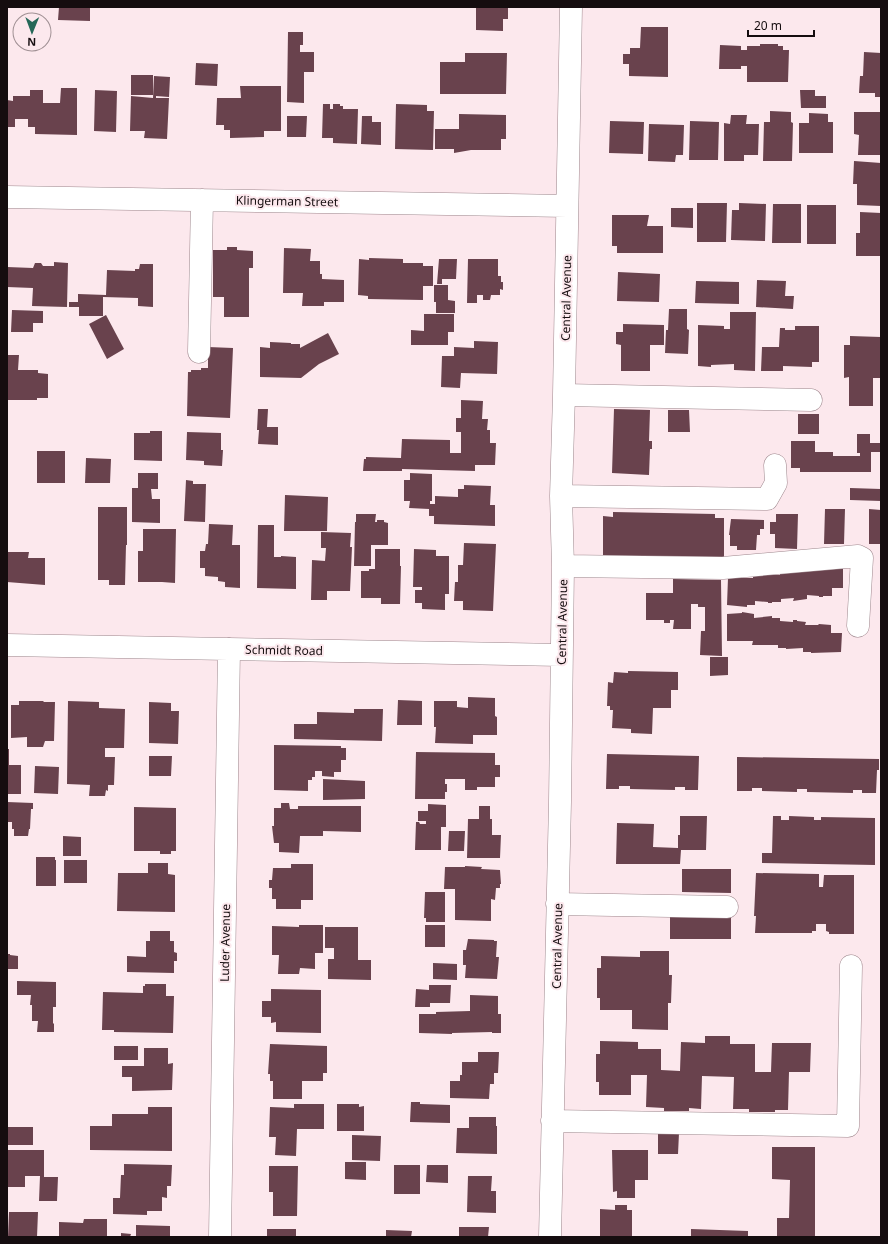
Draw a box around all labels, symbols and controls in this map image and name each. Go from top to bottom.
north arrow [12,12,52,52]
scale bar [748,12,814,38]
text: 20 m [754,17,782,34]
text: N [27,35,36,50]
street label: Klingerman Street [236,192,339,210]
street label: Central Avenue [557,255,575,341]
street label: Central Avenue [553,579,571,665]
street label: Schmidt Road [245,641,323,659]
street label: Central Avenue [548,903,566,989]
street label: Luder Avenue [216,904,234,982]

